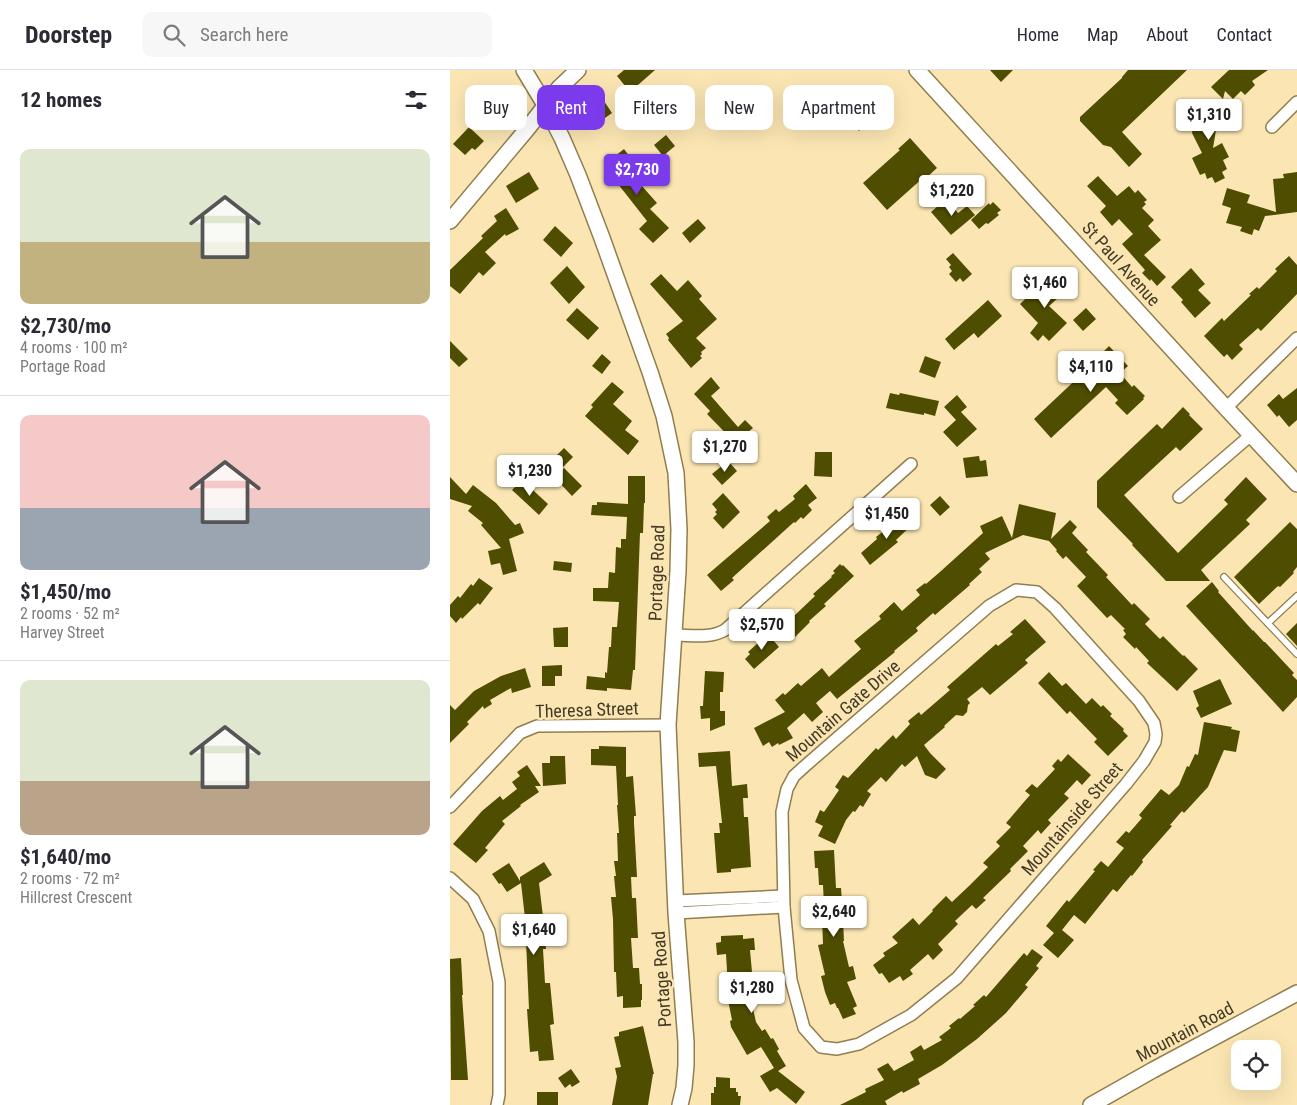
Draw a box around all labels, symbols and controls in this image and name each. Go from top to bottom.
search box [142,12,492,57]
text: Doorstep [25,21,112,49]
icon: search [160,21,188,49]
text: Search here [200,23,288,46]
text: Home [1017,24,1059,45]
text: Map [1087,24,1118,45]
text: About [1146,24,1188,45]
text: Contact [1216,24,1272,45]
chip: Buy [465,85,527,130]
chip: Rent [537,85,605,130]
chip: Filters [615,85,695,130]
chip: New [705,85,773,130]
chip: Apartment [783,85,894,130]
icon: filters [402,86,430,114]
text: 12 homes [20,88,102,112]
pin: $1,310 [1168,98,1250,141]
text: $1,310 [1187,105,1231,124]
pin: $2,730 [596,154,678,196]
text: $2,730 [615,160,659,179]
pin: $1,220 [911,174,993,217]
text: $1,220 [930,181,974,200]
icon: home [180,182,270,272]
street label: St Paul Avenue [1078,217,1165,310]
pin: $1,460 [1004,266,1086,309]
text: $1,460 [1023,273,1067,292]
text: $2,730/mo [20,314,111,338]
text: 4 rooms · 100 m² [20,338,128,357]
pin: $4,110 [1050,350,1132,393]
text: Portage Road [20,357,106,376]
text: $4,110 [1069,357,1113,376]
pin: $1,270 [684,430,766,473]
text: $1,270 [703,437,747,456]
icon: home [180,447,270,537]
pin: $1,230 [489,454,571,497]
text: $1,230 [508,461,552,480]
pin: $1,450 [846,498,928,540]
text: $1,450 [865,504,909,523]
street label: Portage Road [644,524,669,621]
text: $1,450/mo [20,580,111,604]
text: 2 rooms · 52 m² [20,604,120,623]
pin: $2,570 [721,608,803,651]
text: $2,570 [740,615,784,634]
text: Harvey Street [20,623,105,642]
street label: Mountain Gate Drive [781,655,904,766]
street label: Theresa Street [535,697,639,722]
icon: home [180,712,270,802]
street label: Mountainside Street [1017,758,1126,879]
text: $1,640/mo [20,845,111,869]
text: 2 rooms · 72 m² [20,869,120,888]
text: Hillcrest Crescent [20,888,132,907]
pin: $2,640 [793,896,875,938]
text: $2,640 [812,902,856,921]
pin: $1,640 [493,914,575,956]
text: $1,640 [512,920,556,939]
street label: Portage Road [648,930,675,1028]
pin: $1,280 [711,972,793,1014]
text: $1,280 [730,978,774,997]
street label: Mountain Road [1133,997,1237,1066]
map controls [1231,1040,1281,1090]
button: locate [1231,1040,1281,1090]

